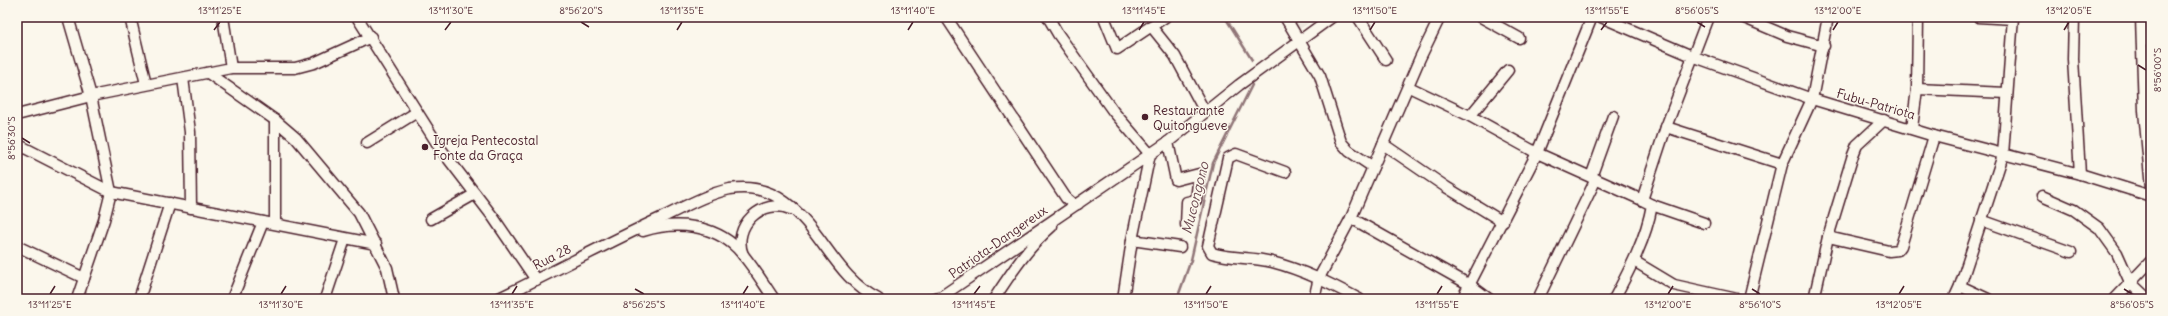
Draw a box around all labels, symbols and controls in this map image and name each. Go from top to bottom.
text: 13°11'25"E [198,4,242,17]
text: 13°11'30"E [429,4,473,17]
text: 8°56'20"S [559,4,603,17]
text: 13°11'35"E [660,4,704,17]
text: 13°11'40"E [891,4,935,17]
text: 13°11'45"E [1122,4,1166,17]
text: 13°11'50"E [1353,4,1397,17]
text: 13°11'55"E [1585,4,1629,17]
text: 8°56'05"S [1675,4,1719,17]
text: 13°12'00"E [1815,4,1862,17]
text: 13°12'05"E [2046,4,2092,17]
text: 8°56'00"S [2151,47,2164,92]
street label: Fubu-Patriota [1835,85,1917,123]
place label: Restaurante Quitongueve [1153,102,1228,134]
marker: Restaurante Quitongueve [1140,112,1150,122]
text: 8°56'30"S [5,116,18,160]
place label: Igreja Pentecostal Fonte da Graça [433,132,538,164]
marker: Igreja Pentecostal Fonte da Graça [420,142,430,152]
water label: Mucongono [1177,159,1213,236]
street label: Patriota-Dangereux [946,201,1051,282]
street label: Rua 28 [530,240,574,274]
text: 13°11'25"E [28,298,72,311]
text: 13°11'30"E [259,298,303,311]
text: 13°11'35"E [490,298,534,311]
text: 8°56'25"S [623,298,666,311]
text: 13°11'40"E [721,298,765,311]
text: 13°11'45"E [952,298,996,311]
text: 13°11'50"E [1184,298,1228,311]
text: 13°11'55"E [1415,298,1459,311]
text: 13°12'00"E [1645,298,1692,311]
text: 8°56'10"S [1739,298,1781,311]
text: 13°12'05"E [1876,298,1922,311]
text: 8°56'05"S [2110,298,2154,311]

